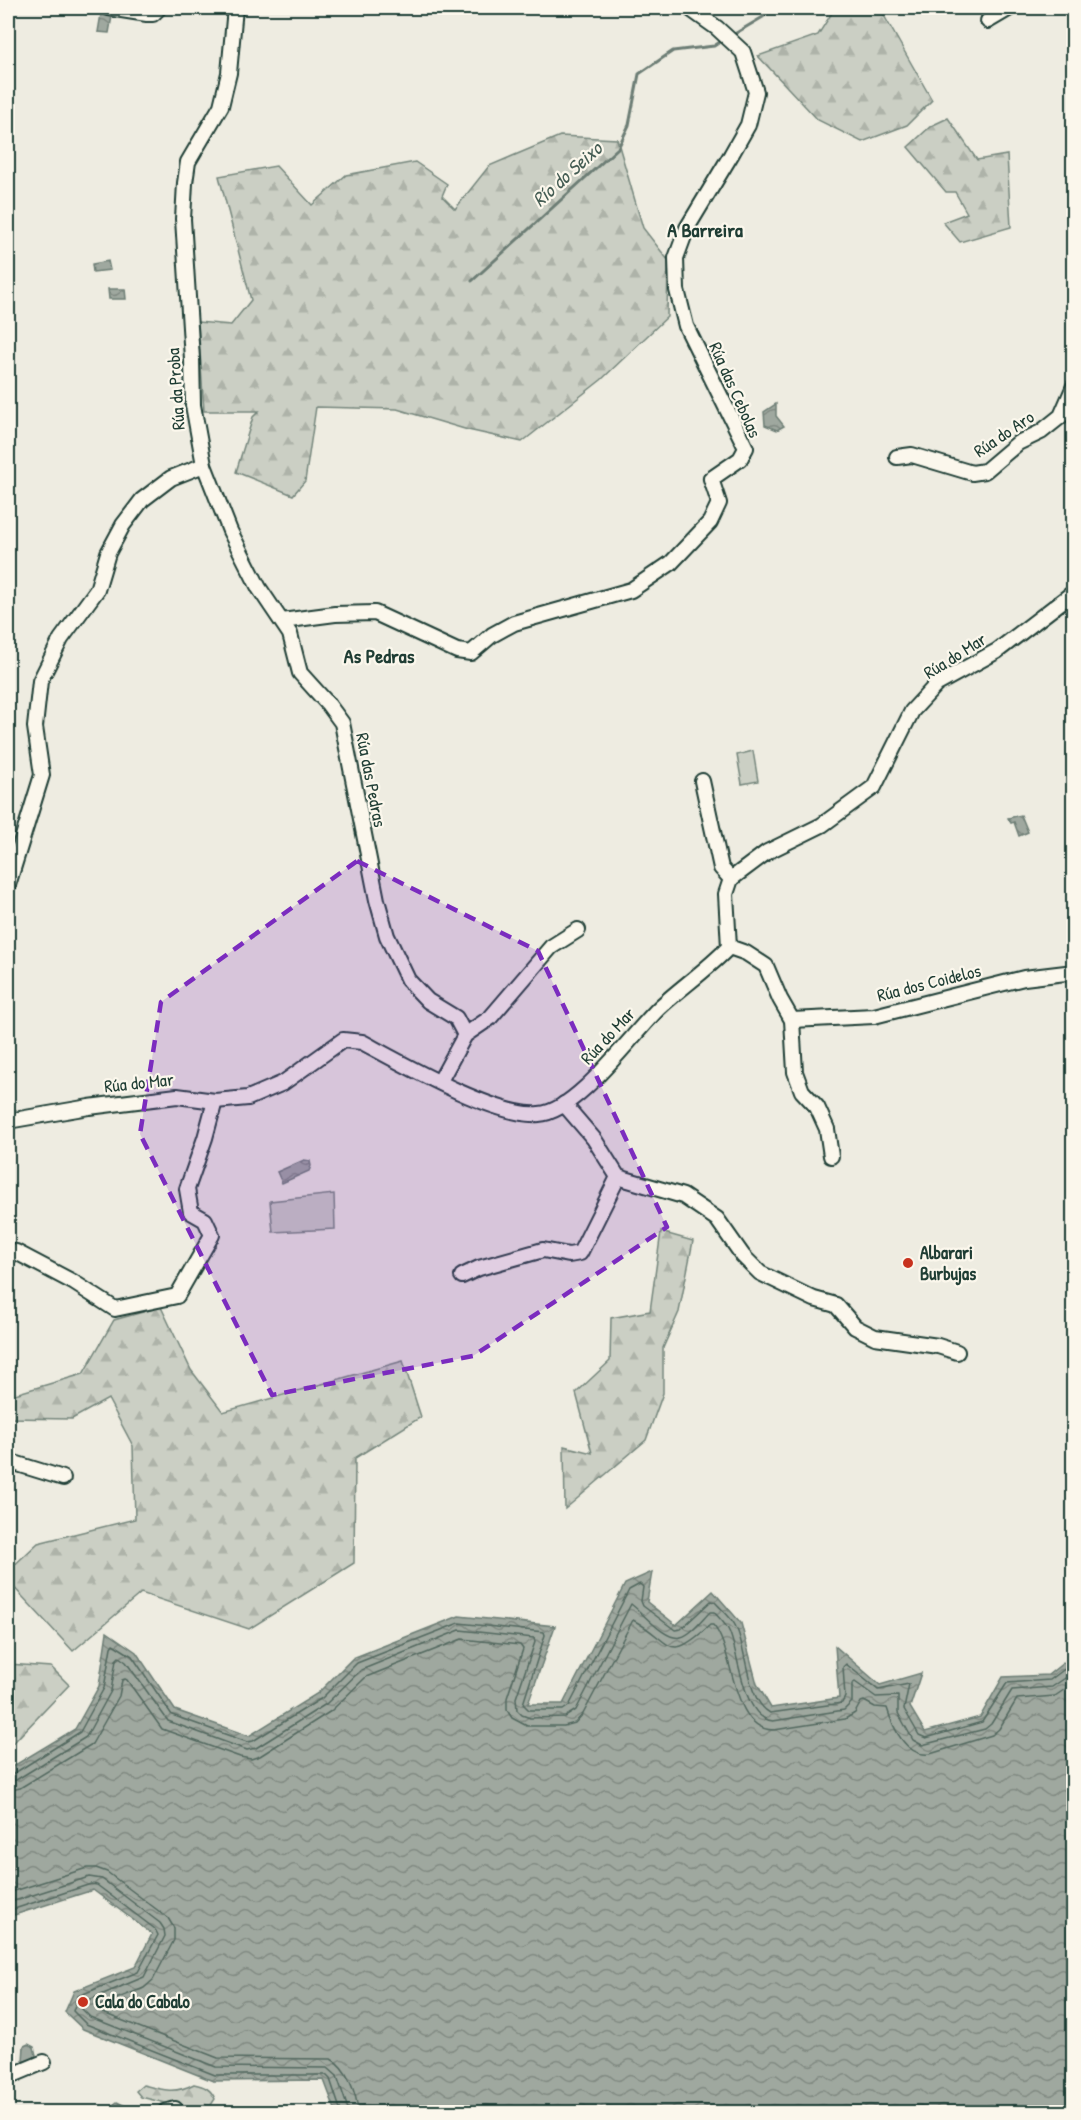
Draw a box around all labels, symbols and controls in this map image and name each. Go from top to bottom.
water label: Río do Seixo [526,134,609,212]
district label: A Barreira [667,216,743,243]
street label: Rúa das Cebolas [703,338,768,442]
street label: Rúa da Proba [160,347,191,431]
street label: Rúa do Aro [969,404,1039,463]
street label: Rúa do Mar [919,626,991,685]
district label: As Pedras [344,642,415,669]
street label: Rúa das Pedras [350,731,393,829]
street label: Rúa dos Coidelos [874,958,984,1007]
street label: Rúa do Mar [575,1002,641,1070]
street label: Rúa do Mar [103,1066,175,1099]
place label: Albarari Burbujas [920,1240,976,1286]
marker: Albarari Burbujas [901,1256,915,1270]
place label: Cala do Cabalo [95,1989,190,2014]
marker: Cala do Cabalo [76,1995,90,2009]

